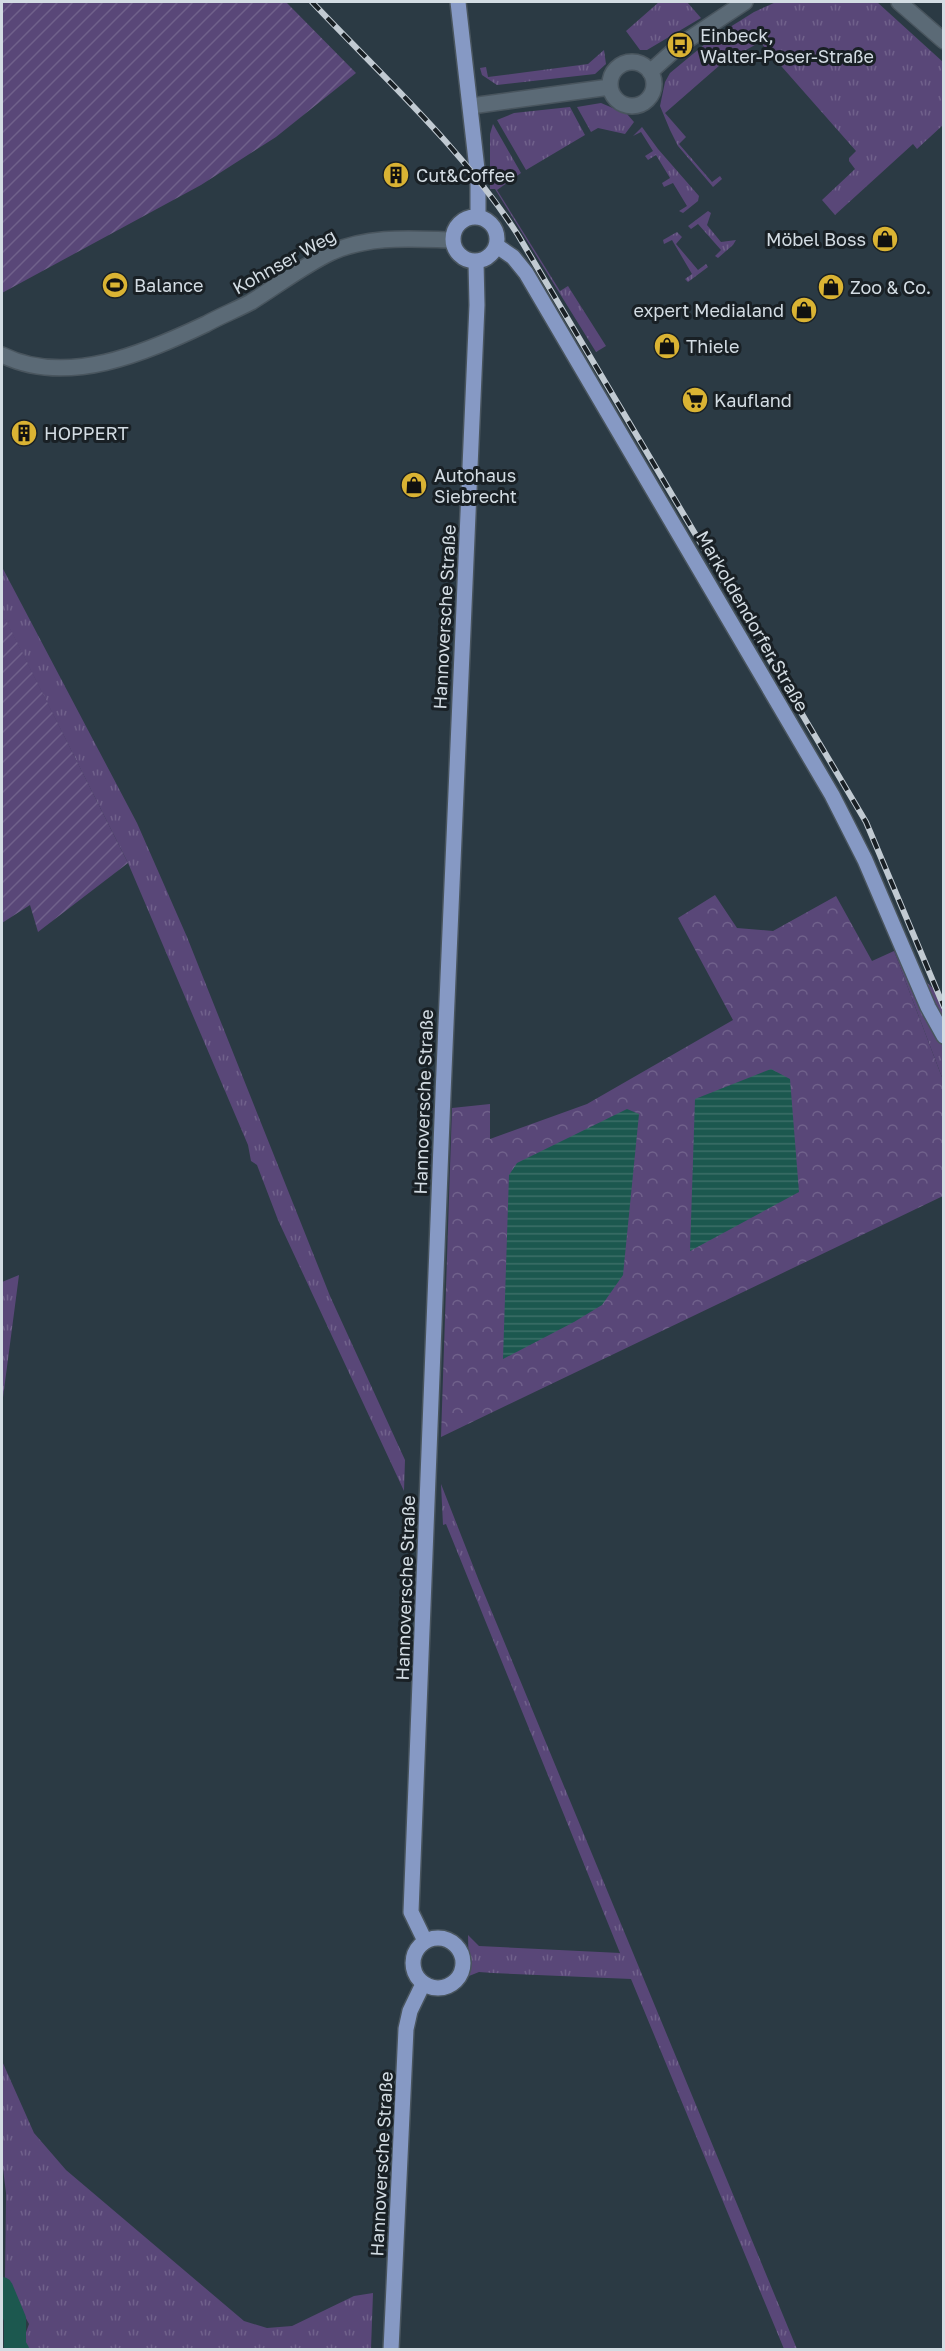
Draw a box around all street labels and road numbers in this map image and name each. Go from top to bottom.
street label: Kohnser Weg [229,224,339,298]
street label: Hannoversche Straße [428,524,460,710]
street label: Markoldendorfer Straße [692,527,814,715]
street label: Hannoversche Straße [409,1009,437,1195]
street label: Hannoversche Straße [391,1495,419,1681]
street label: Hannoversche Straße [365,2071,397,2257]

